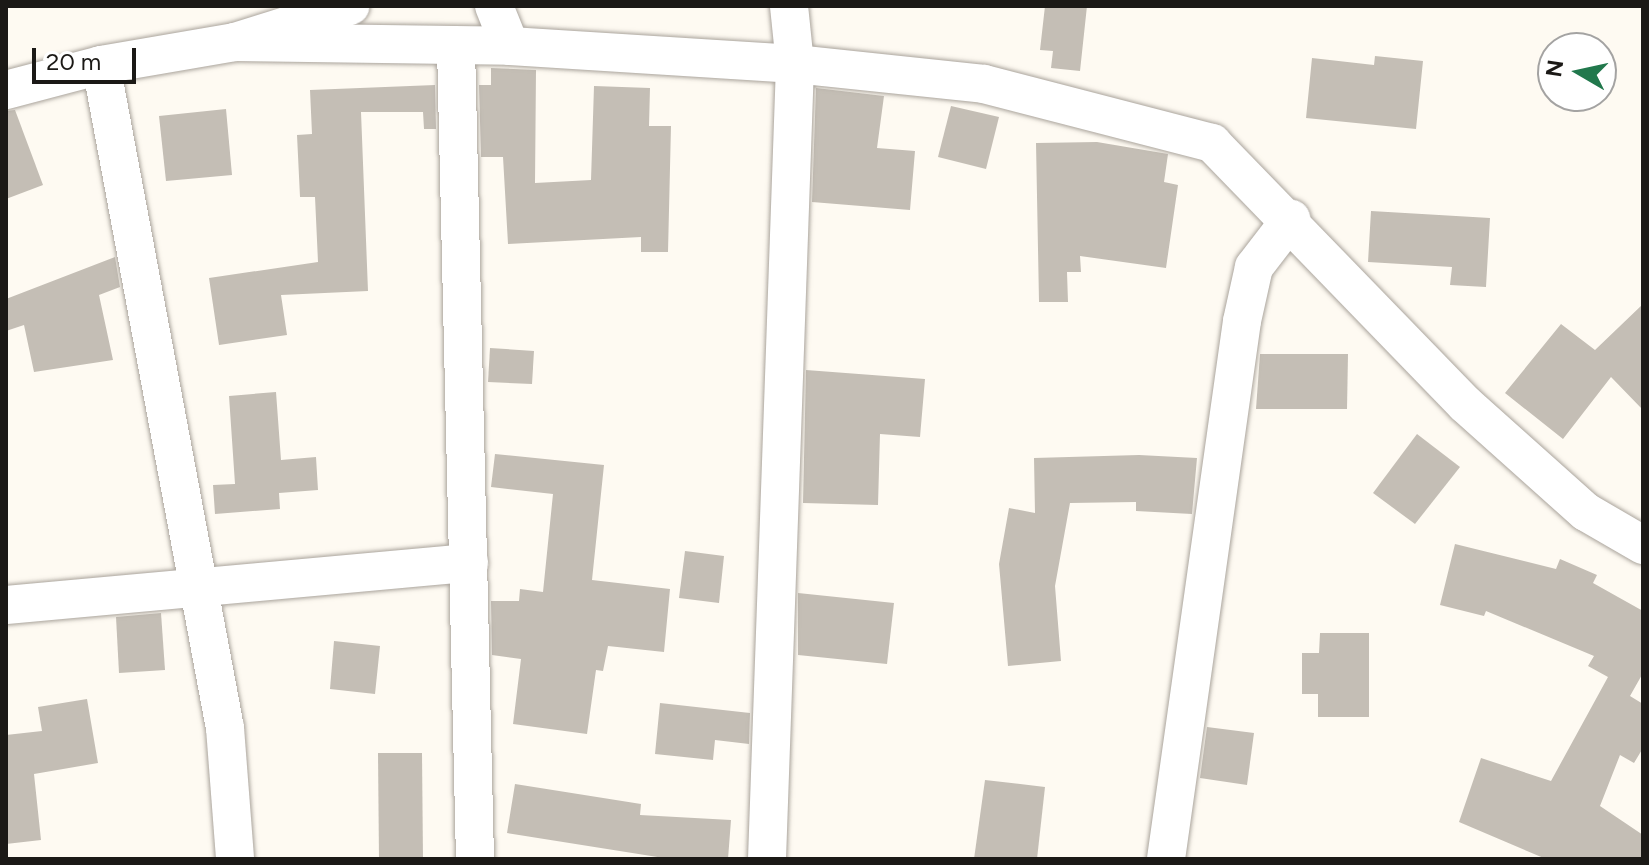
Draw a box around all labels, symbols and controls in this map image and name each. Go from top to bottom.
scale bar [36,32,140,82]
north arrow [1537,32,1617,112]
text: 20 m [46,47,101,76]
text: N [1540,58,1569,79]

